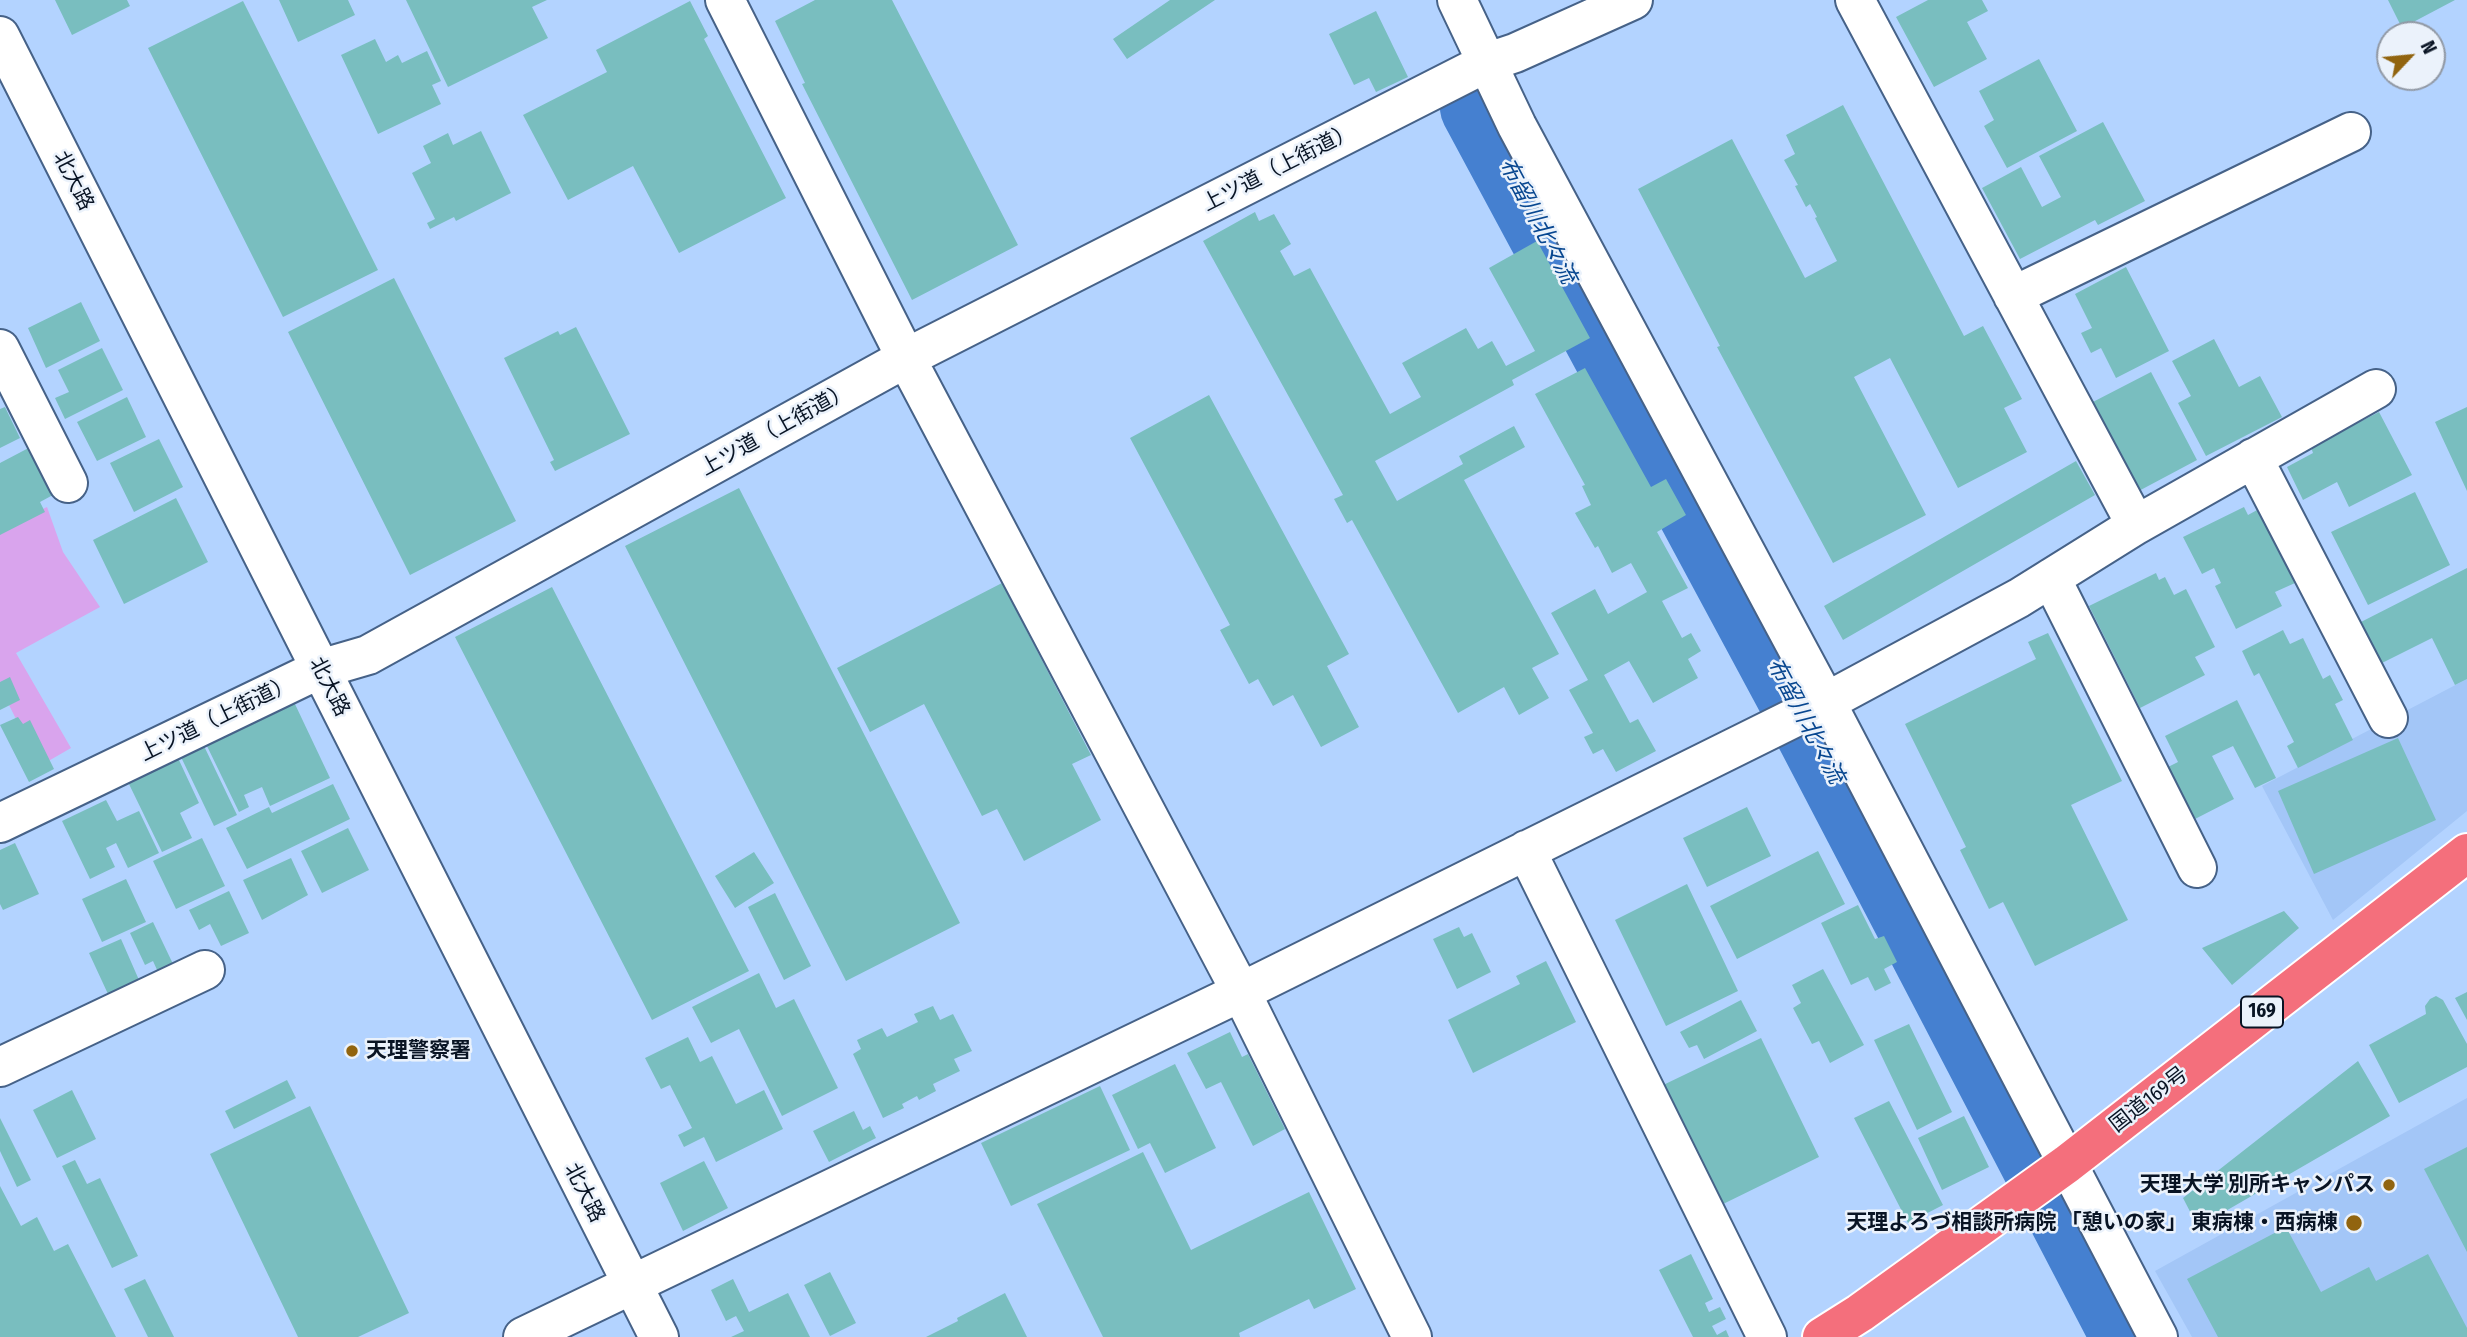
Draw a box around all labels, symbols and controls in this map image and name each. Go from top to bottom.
north arrow [2376,21,2446,91]
text: N [2416,37,2441,58]
street label: 上ツ道（上街道） [1198,119,1360,217]
street label: 北大路 [47,147,99,215]
water label: 布留川北々流 [1492,154,1582,288]
street label: 上ツ道（上街道） [696,378,856,482]
street label: 北大路 [303,653,355,721]
water label: 布留川北々流 [1760,654,1850,788]
street label: 上ツ道（上街道） [136,671,298,767]
road number: 169 [2241,996,2283,1028]
place label: 天理警察署 [366,1038,471,1064]
marker: 天理警察署 [344,1043,360,1059]
street label: 国道169号 [2105,1062,2193,1138]
street label: 北大路 [558,1159,610,1227]
place label: 天理大学 別所キャンパス [2140,1172,2375,1198]
marker: 天理大学 別所キャンパス [2381,1177,2397,1193]
place label: 天理よろづ相談所病院 「憩いの家」 東病棟・西病棟 [1846,1210,2338,1236]
marker: 天理よろづ相談所病院 「憩いの家」 東病棟・西病棟 [2344,1213,2364,1233]

